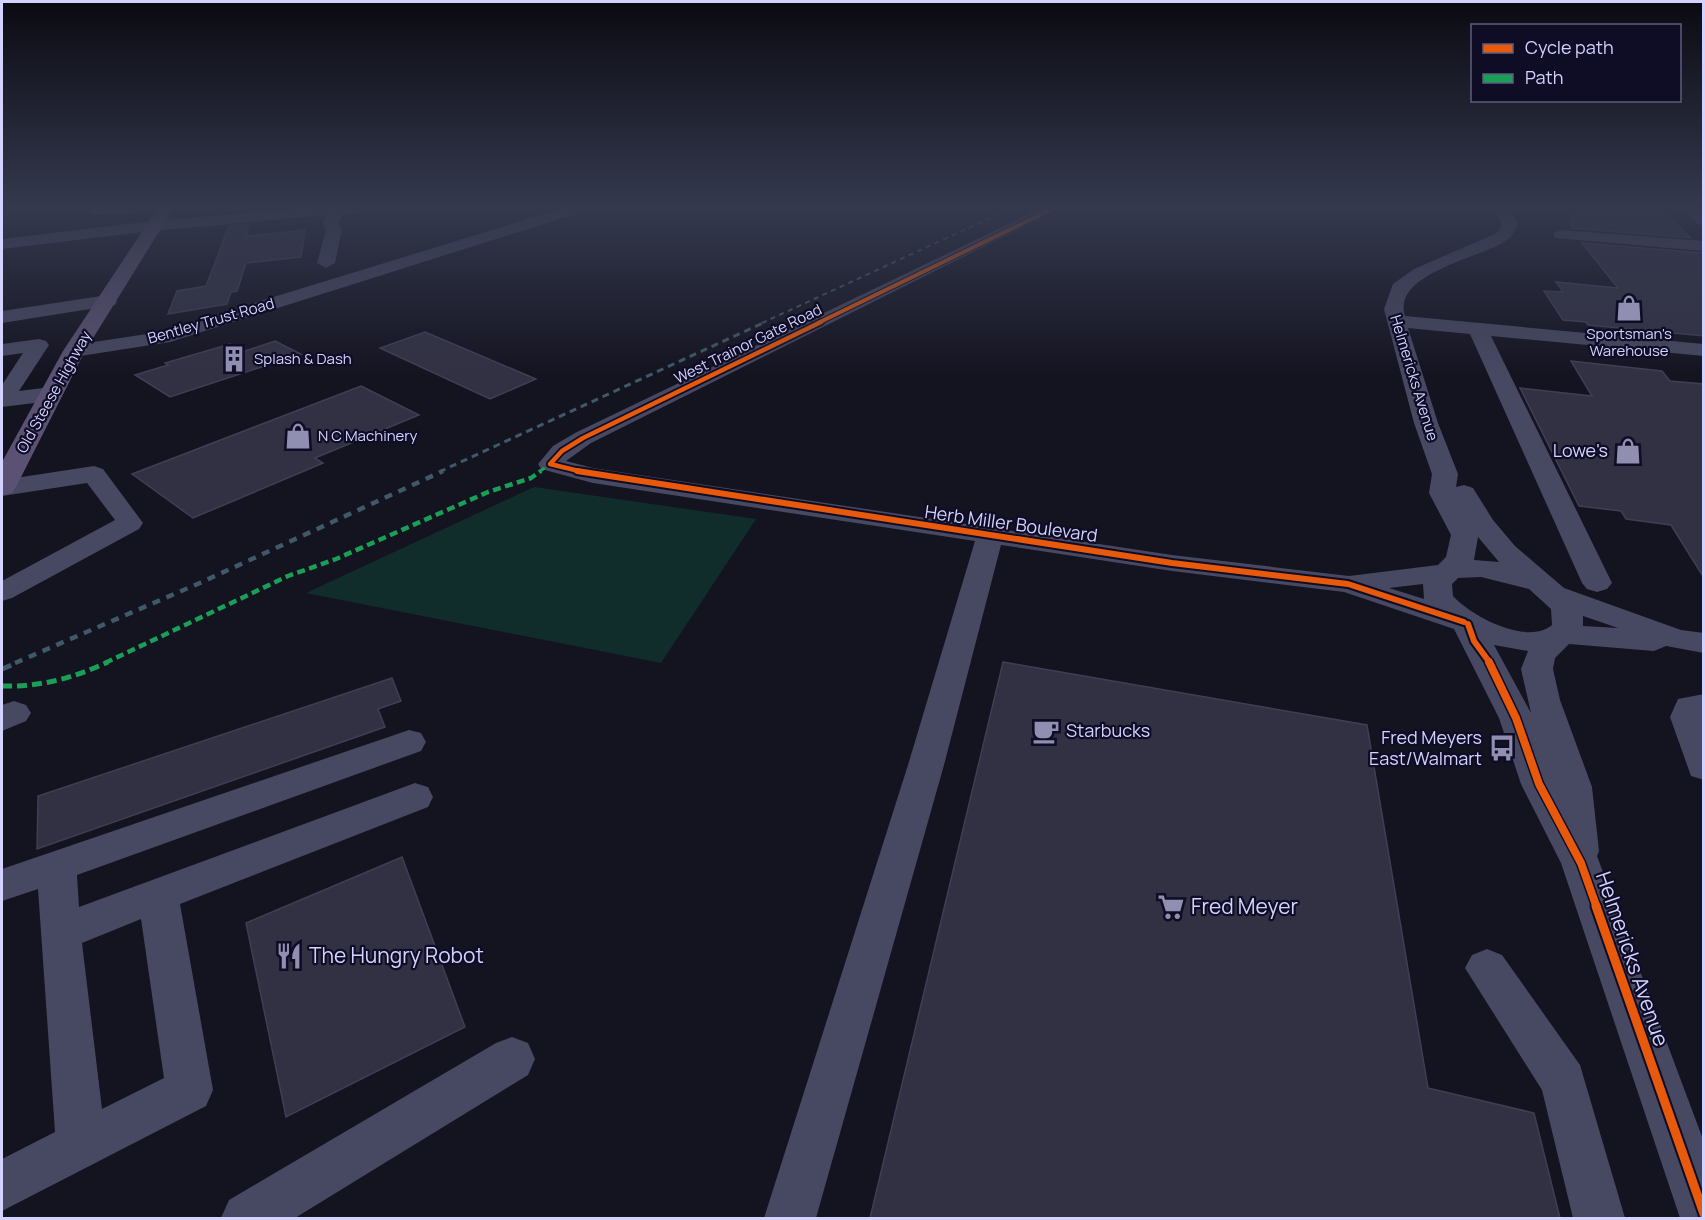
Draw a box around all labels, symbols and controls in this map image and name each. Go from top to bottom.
legend [1471,24,1681,102]
text: Cycle path [1525,35,1614,59]
text: Path [1525,65,1563,89]
street label: Bentley Trust Road [145,292,277,349]
shop icon: Sportsman's Warehouse [1614,293,1644,323]
street label: West Trainor Gate Road [670,299,825,388]
street label: Helmericks Avenue [1385,312,1444,444]
place label: Sportsman's Warehouse [1586,323,1672,361]
street label: Old Steese Highway [11,327,96,457]
building icon: Splash & Dash [219,344,249,374]
place label: Splash & Dash [254,348,352,369]
shop icon: N C Machinery [283,421,313,451]
place label: N C Machinery [318,425,418,446]
shop icon: Lowe's [1613,436,1643,466]
place label: Lowe's [1553,438,1608,462]
street label: Herb Miller Boulevard [923,499,1099,547]
cafe icon: Starbucks [1031,716,1061,746]
place label: Starbucks [1066,718,1150,742]
place label: Fred Meyers East/Walmart [1369,725,1482,770]
bus stop icon: Fred Meyers East/Walmart [1487,733,1517,763]
street label: Helmericks Avenue [1590,868,1676,1050]
supermarket icon: Fred Meyer [1156,892,1186,922]
place label: Fred Meyer [1191,892,1298,920]
restaurant icon: The Hungry Robot [274,941,304,971]
place label: The Hungry Robot [309,941,484,969]

